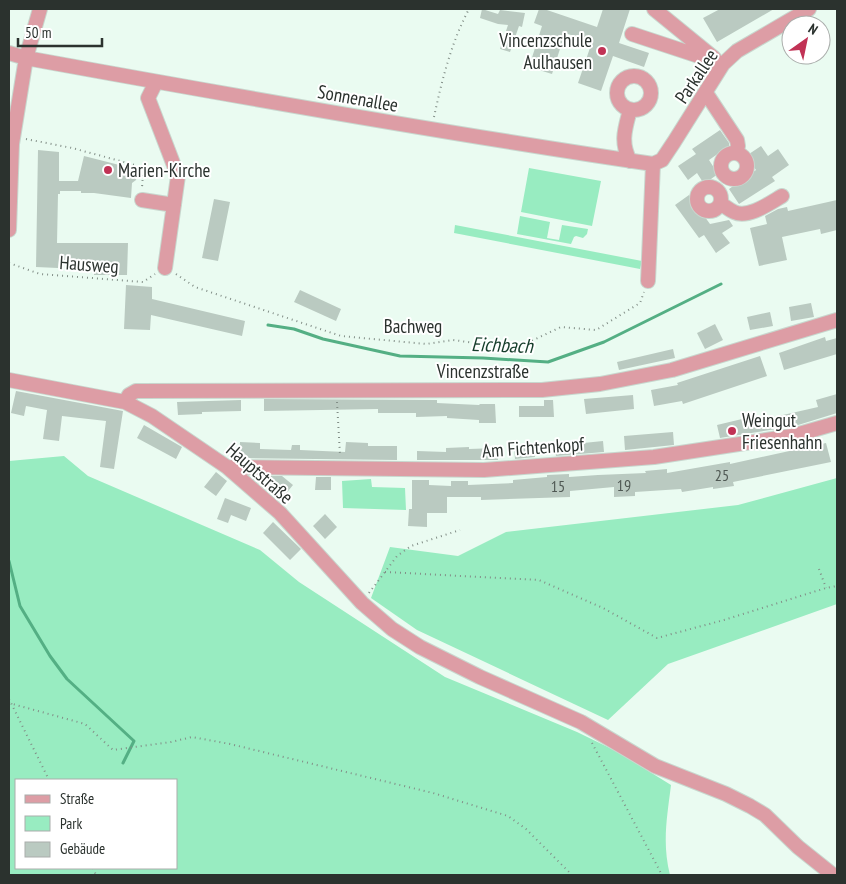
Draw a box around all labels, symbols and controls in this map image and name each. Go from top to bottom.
scale bar [18,15,101,47]
north arrow [781,15,831,65]
text: N [805,19,821,39]
text: 50 m [25,23,51,42]
place label: Vincenzschule Aulhausen [498,28,592,74]
street label: Parkallee [669,44,723,108]
marker: Vincenzschule Aulhausen [596,45,608,57]
street label: Sonnenallee [316,79,400,117]
place label: Marien-Kirche [118,158,211,182]
marker: Marien-Kirche [102,164,114,176]
street label: Hausweg [59,250,119,278]
street label: Bachweg [384,314,442,338]
water label: Eichbach [471,331,534,359]
street label: Vincenzstraße [436,359,529,383]
place label: Weingut Friesenhahn [742,408,822,454]
marker: Weingut Friesenhahn [726,425,738,437]
street label: Am Fichtenkopf [481,431,586,463]
street label: Hauptstraße [222,437,299,509]
house number: 25 [715,465,729,485]
house number: 19 [617,475,631,495]
house number: 15 [551,476,565,496]
legend [15,779,178,869]
text: Straße [60,789,94,808]
text: Park [60,814,82,833]
text: Gebäude [60,839,105,858]

